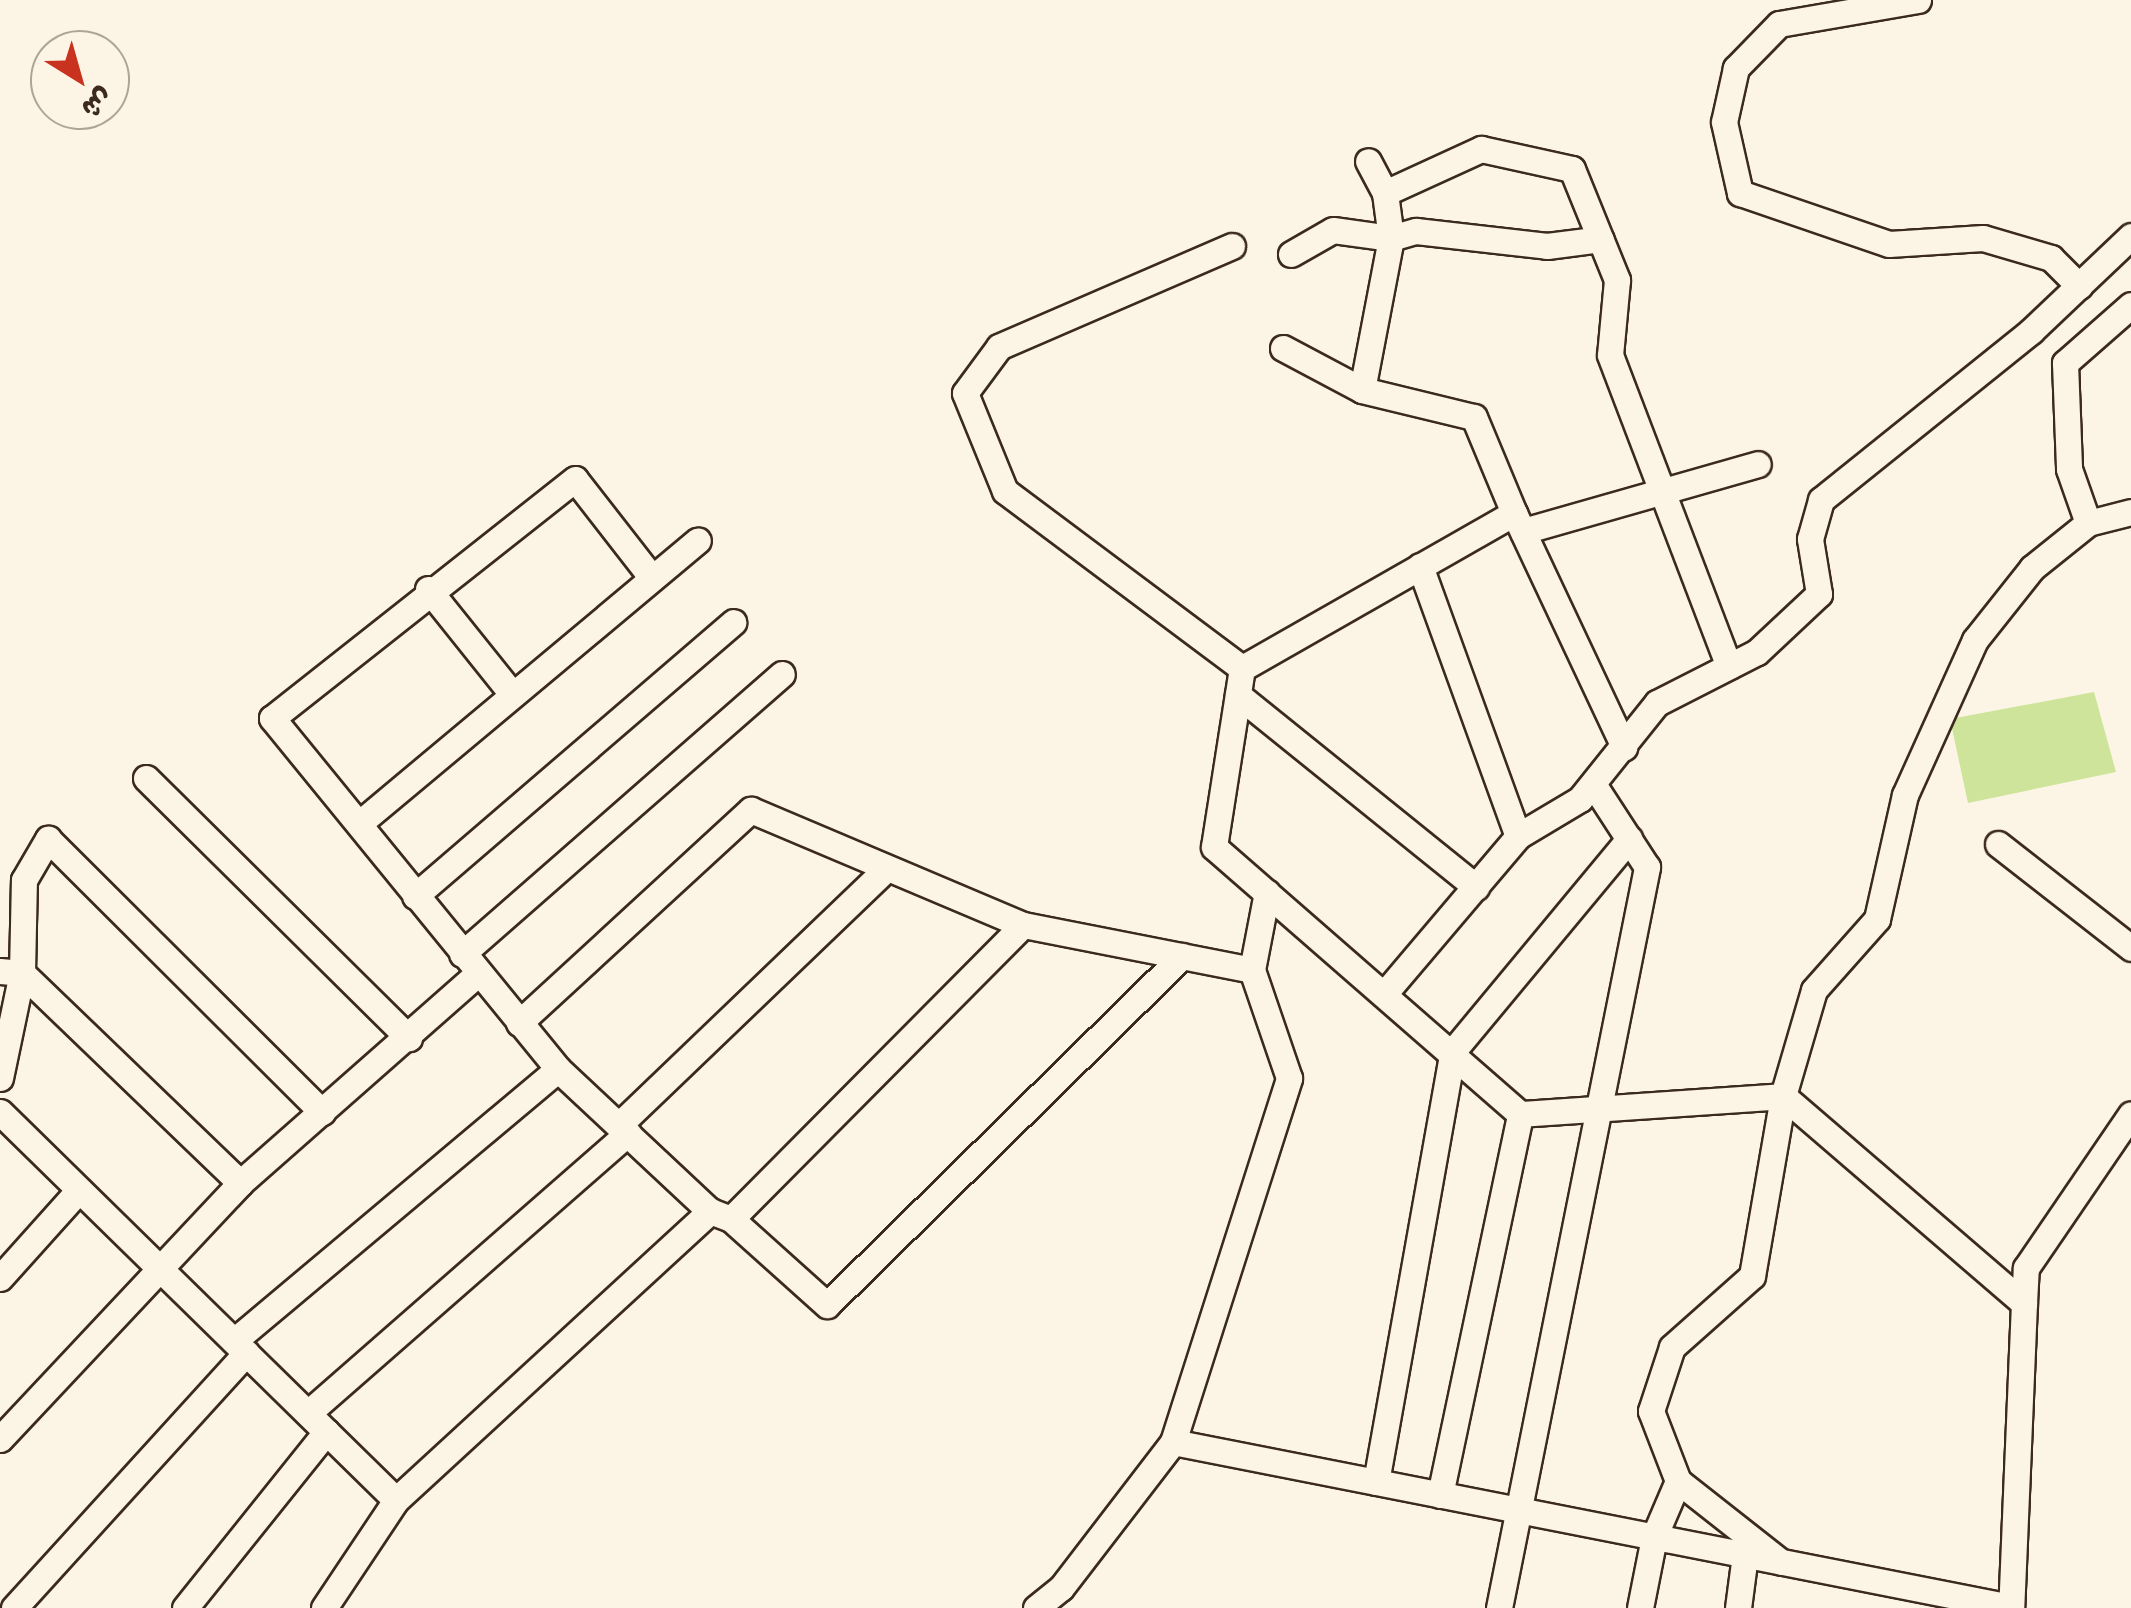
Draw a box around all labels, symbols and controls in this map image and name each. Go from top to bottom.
north arrow [30,30,130,130]
text: ش [75,80,119,125]

